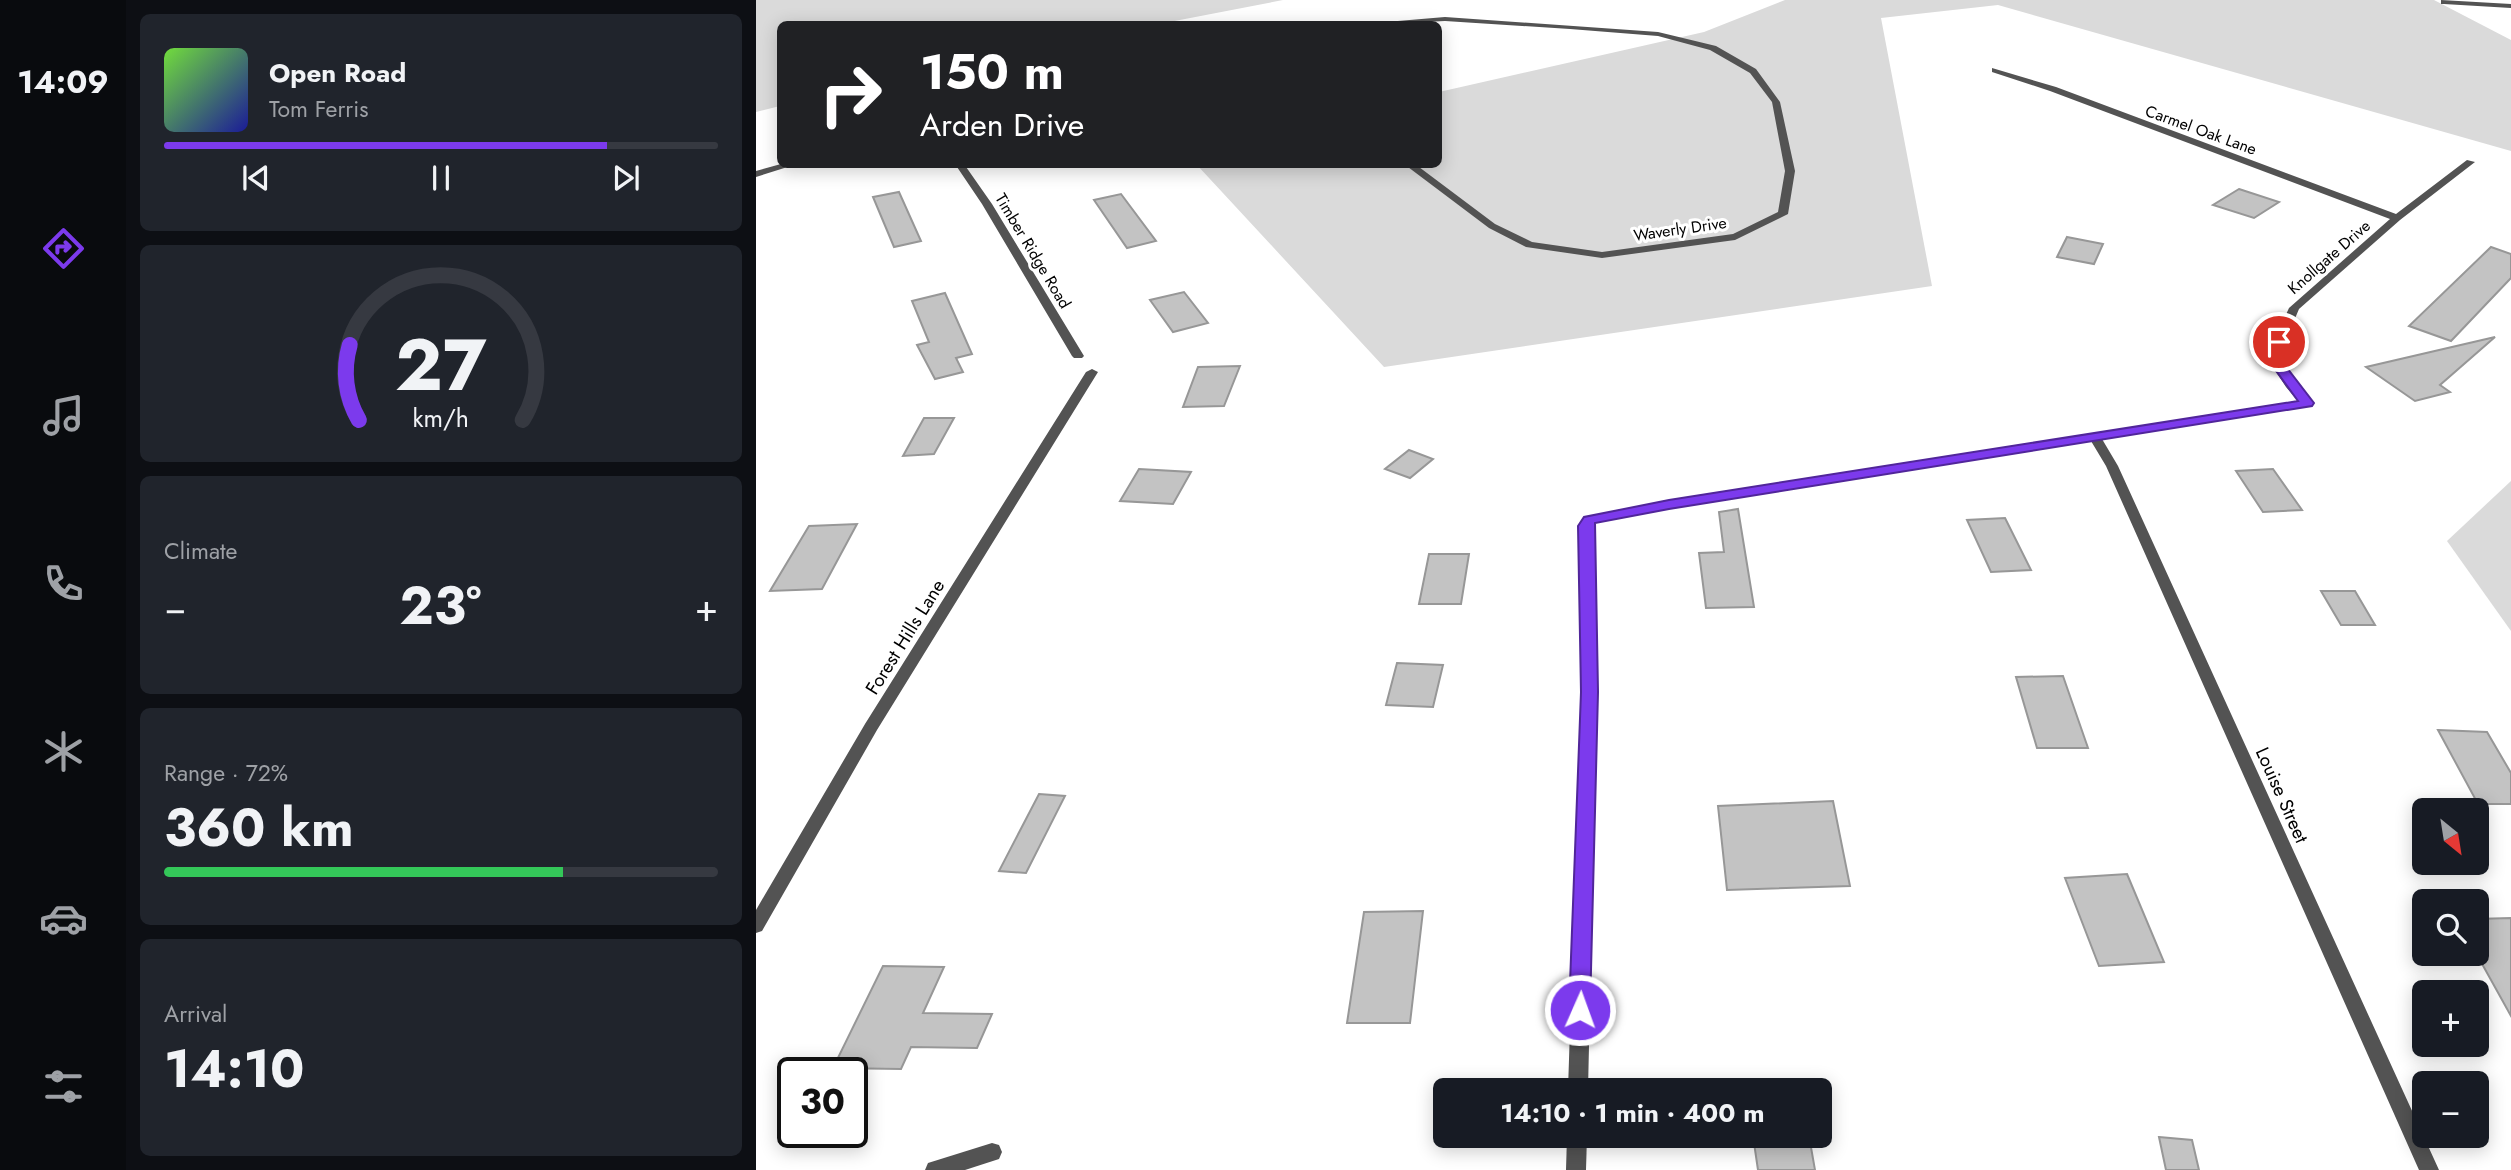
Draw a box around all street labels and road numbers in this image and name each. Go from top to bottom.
street label: Carmel Oak Lane [2142,99,2260,161]
street label: Timber Ridge Road [990,189,1076,313]
street label: Waverly Drive [1632,211,1728,247]
street label: Knollgate Drive [2283,215,2375,299]
street label: Forest Hills Lane [859,574,951,700]
street label: Louise Street [2249,743,2315,848]

